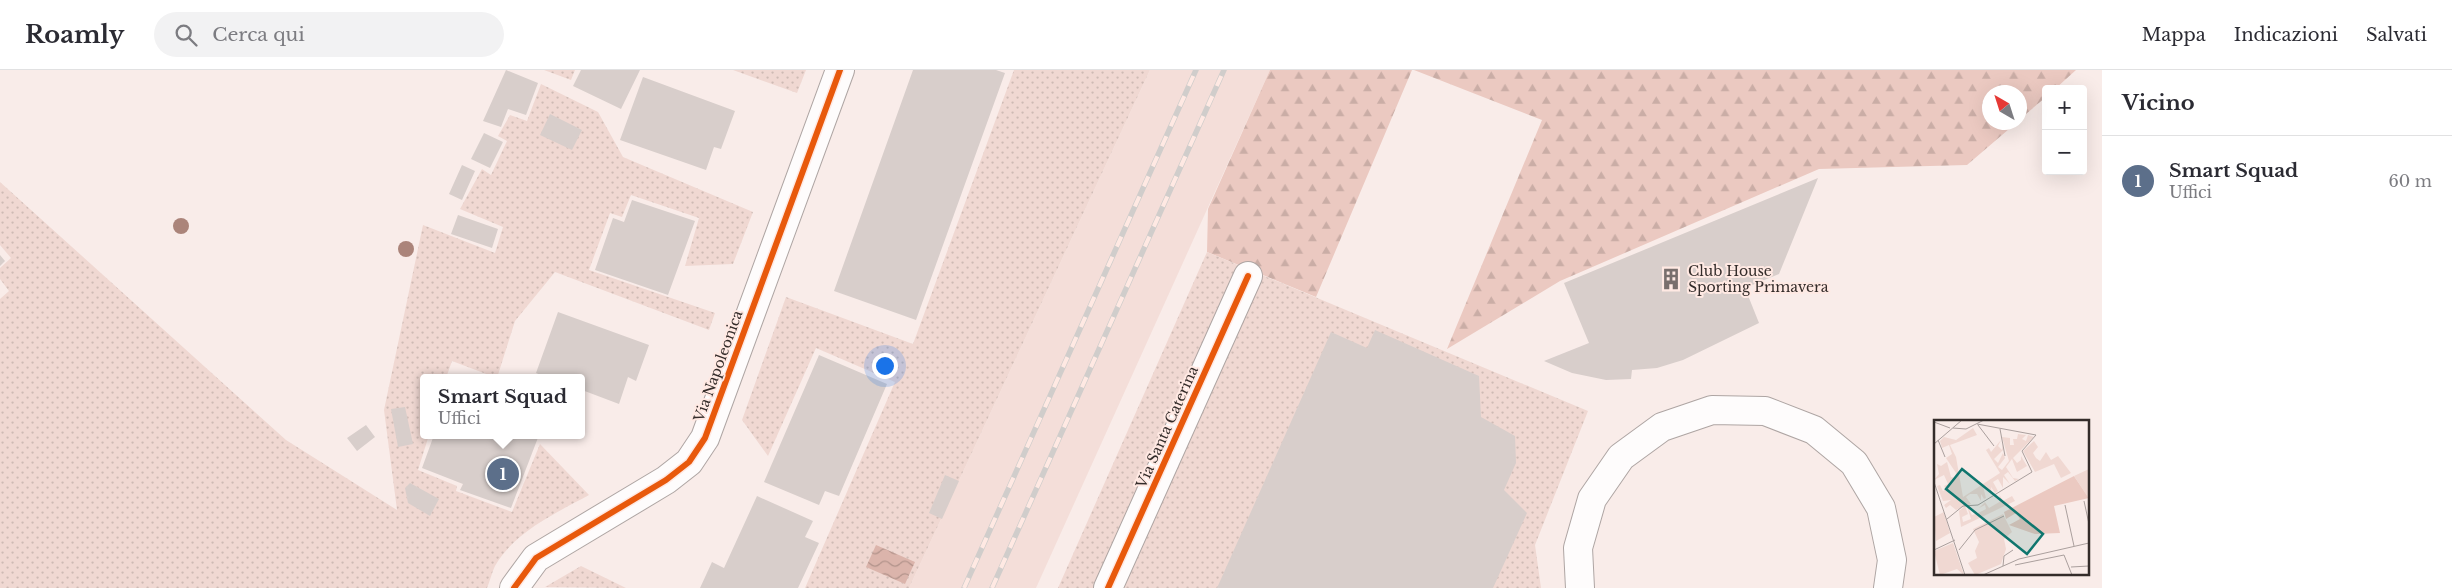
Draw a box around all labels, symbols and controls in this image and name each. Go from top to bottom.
search box [154,12,504,57]
text: Roamly [25,20,124,49]
icon: search [172,21,200,49]
text: Cerca qui [212,23,305,46]
text: Mappa [2142,24,2206,46]
text: Indicazioni [2234,24,2338,46]
text: Salvati [2366,24,2427,46]
north arrow [1982,85,2027,130]
map controls [2042,85,2087,175]
button: + [2042,85,2087,130]
text: Vicino [2122,90,2195,116]
button: − [2042,130,2087,175]
text: Smart Squad [2169,159,2298,182]
text: 1 [2135,171,2141,191]
text: 60 m [2389,171,2432,191]
text: Uffici [2169,182,2212,202]
place label: Club House Sporting Primavera [1688,262,1829,296]
building icon: Club House Sporting Primavera [1658,266,1684,292]
street label: Via Napoleonica [689,308,747,425]
your location [872,353,898,379]
street label: Via Santa Caterina [1132,363,1202,492]
popup [420,374,585,439]
text: Smart Squad [438,385,567,408]
text: Uffici [438,408,481,428]
inset map [1934,420,2090,576]
pin: 1 [487,455,519,493]

